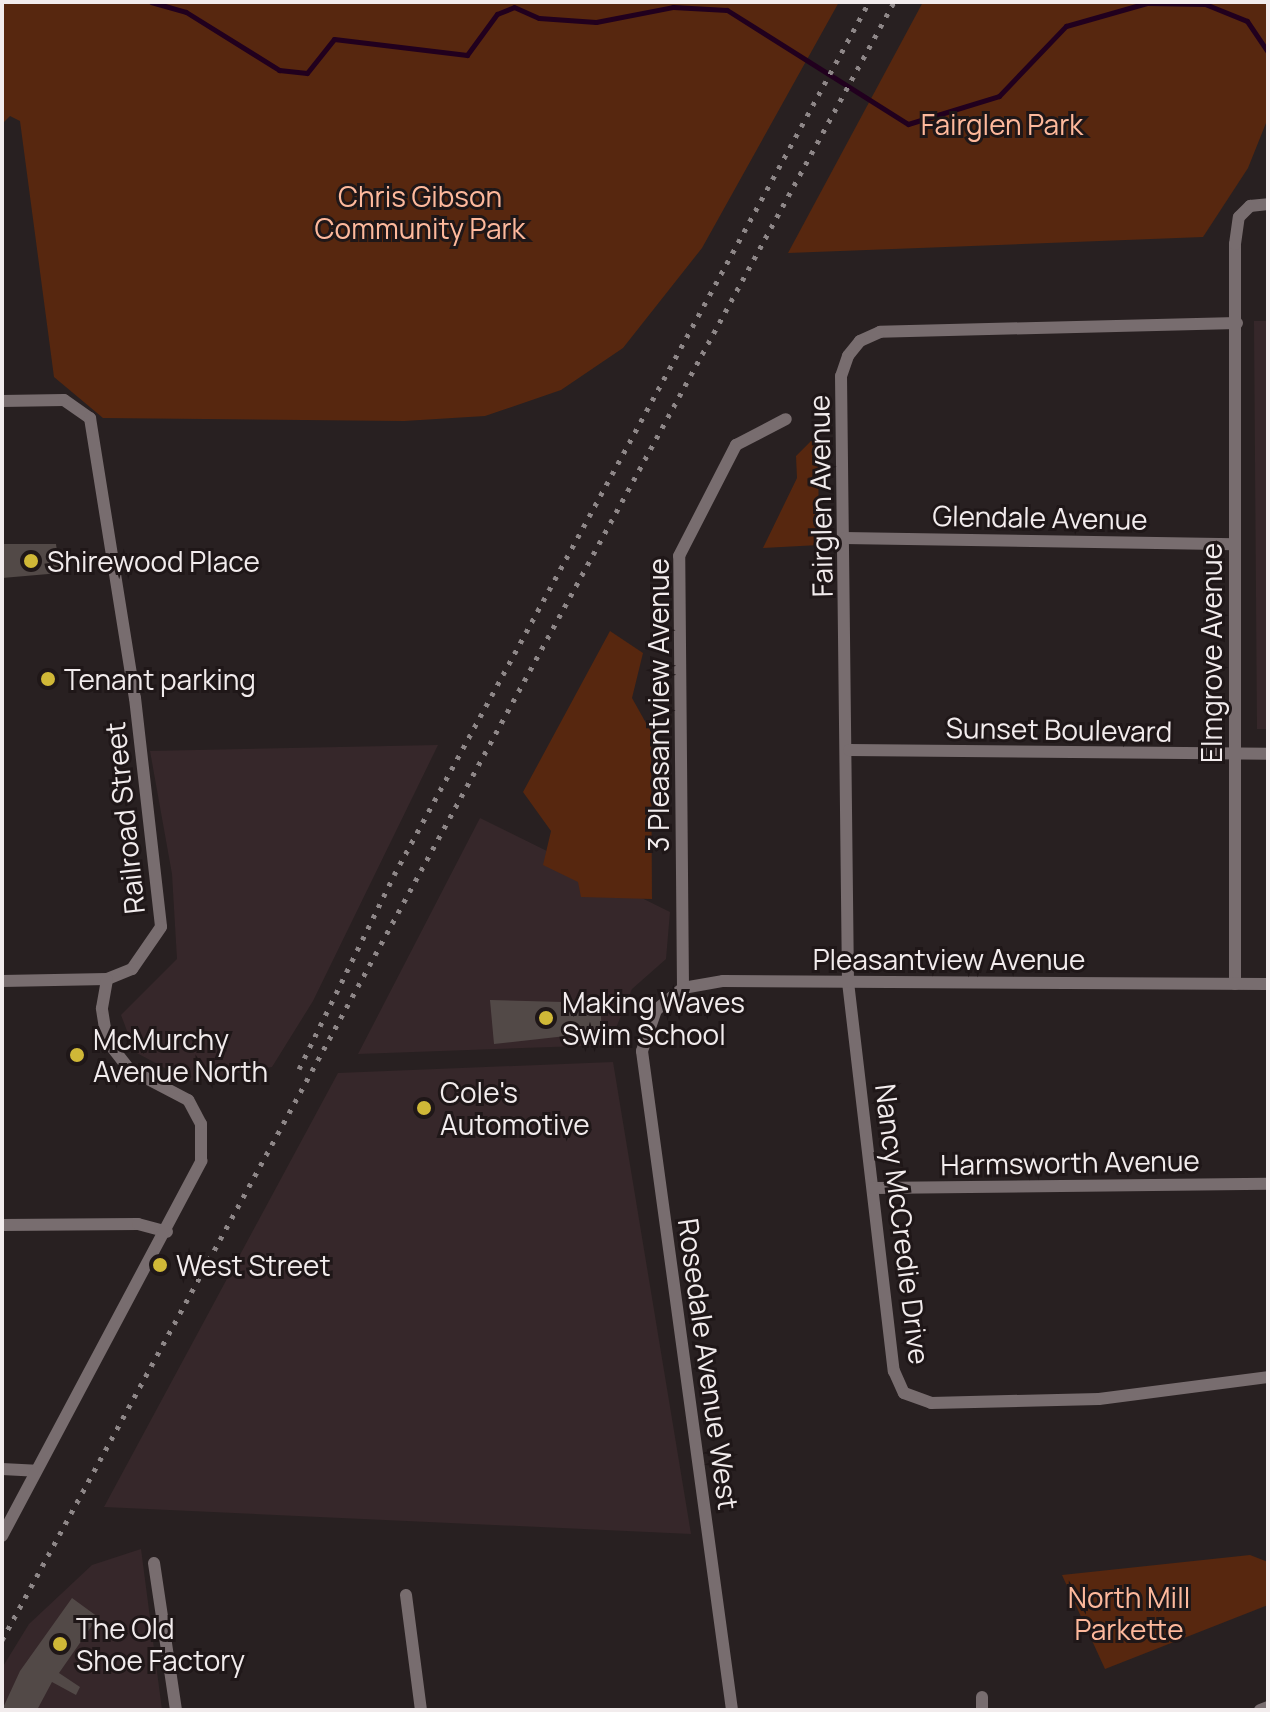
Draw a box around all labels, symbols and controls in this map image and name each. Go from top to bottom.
park label: Fairglen Park [921,107,1083,141]
park label: Chris Gibson Community Park [315,179,525,245]
street label: Fairglen Avenue [801,395,839,597]
street label: Glendale Avenue [932,498,1148,536]
street label: Elmgrove Avenue [1194,543,1228,763]
place label: Shirewood Place [47,544,260,578]
marker: Shirewood Place [22,552,40,570]
street label: 3 Pleasantview Avenue [641,558,675,852]
place label: Tenant parking [64,662,256,696]
marker: Tenant parking [39,670,57,688]
street label: Sunset Boulevard [945,710,1173,748]
street label: Railroad Street [97,720,151,916]
street label: Pleasantview Avenue [813,942,1085,976]
place label: Making Waves Swim School [562,985,745,1051]
marker: Making Waves Swim School [537,1009,555,1027]
place label: McMurchy Avenue North [93,1022,268,1088]
marker: McMurchy Avenue North [68,1046,86,1064]
place label: Cole's Automotive [440,1075,590,1141]
street label: Nancy McCredie Drive [869,1082,937,1366]
marker: Cole's Automotive [415,1099,433,1117]
street label: Harmsworth Avenue [940,1143,1200,1181]
street label: Rosedale Avenue West [672,1216,746,1512]
place label: West Street [176,1248,331,1282]
marker: West Street [151,1256,169,1274]
park label: North Mill Parkette [1068,1580,1190,1646]
place label: The Old Shoe Factory [76,1611,245,1677]
marker: The Old Shoe Factory [51,1635,69,1653]

